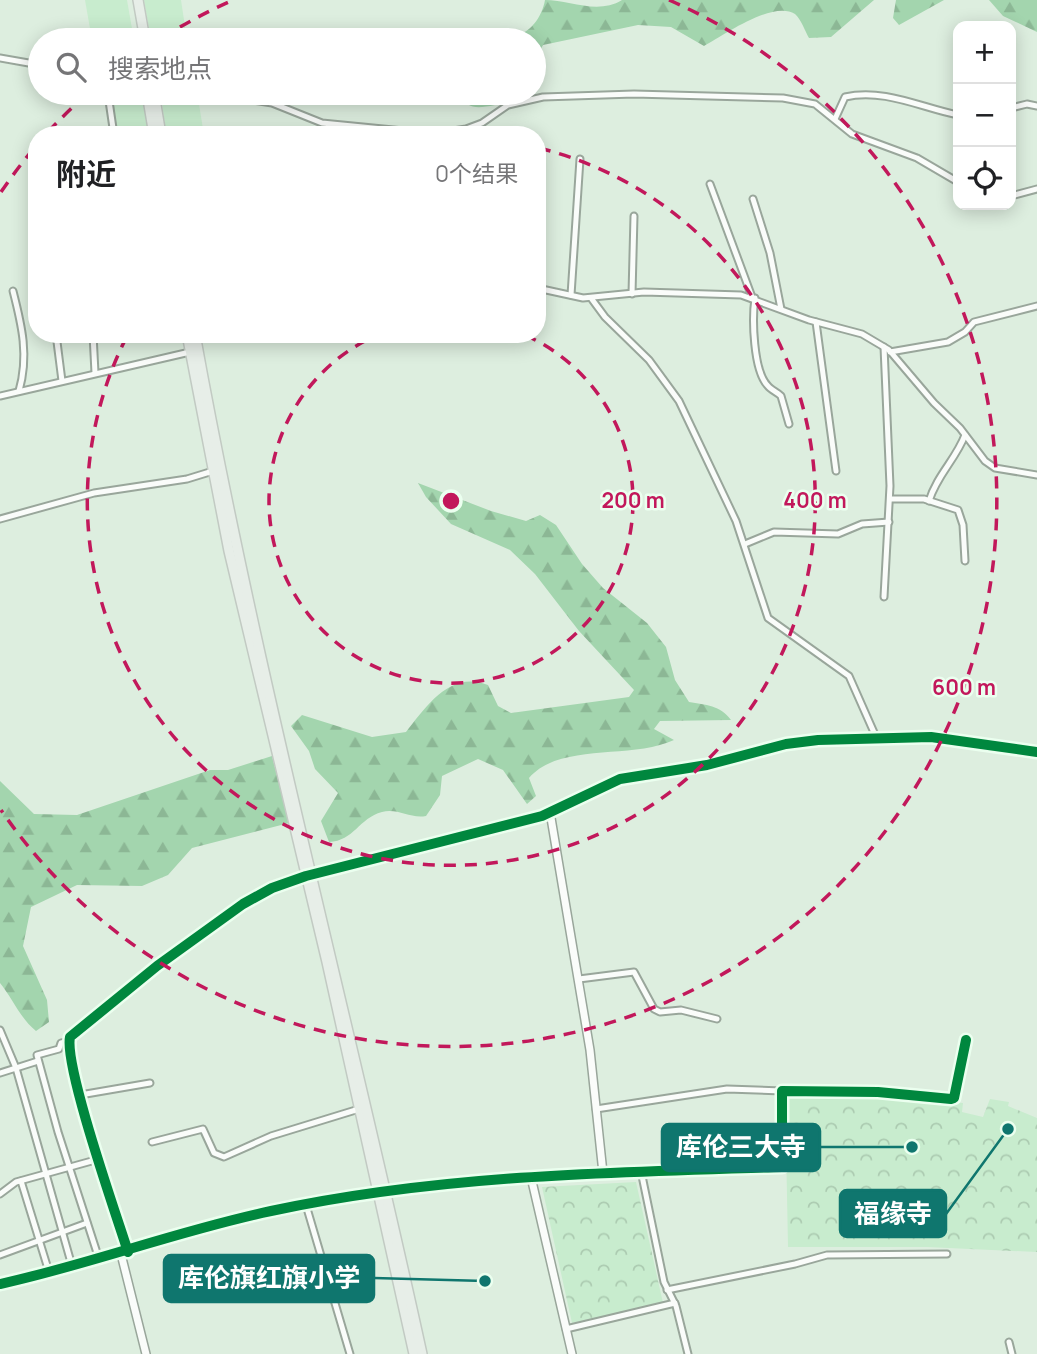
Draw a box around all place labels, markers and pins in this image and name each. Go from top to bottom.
centre of rings [439,489,463,513]
callout: 库伦三大寺 [662,1124,820,1171]
callout: 福缘寺 [840,1190,946,1237]
callout: 库伦旗红旗小学 [164,1255,374,1302]

